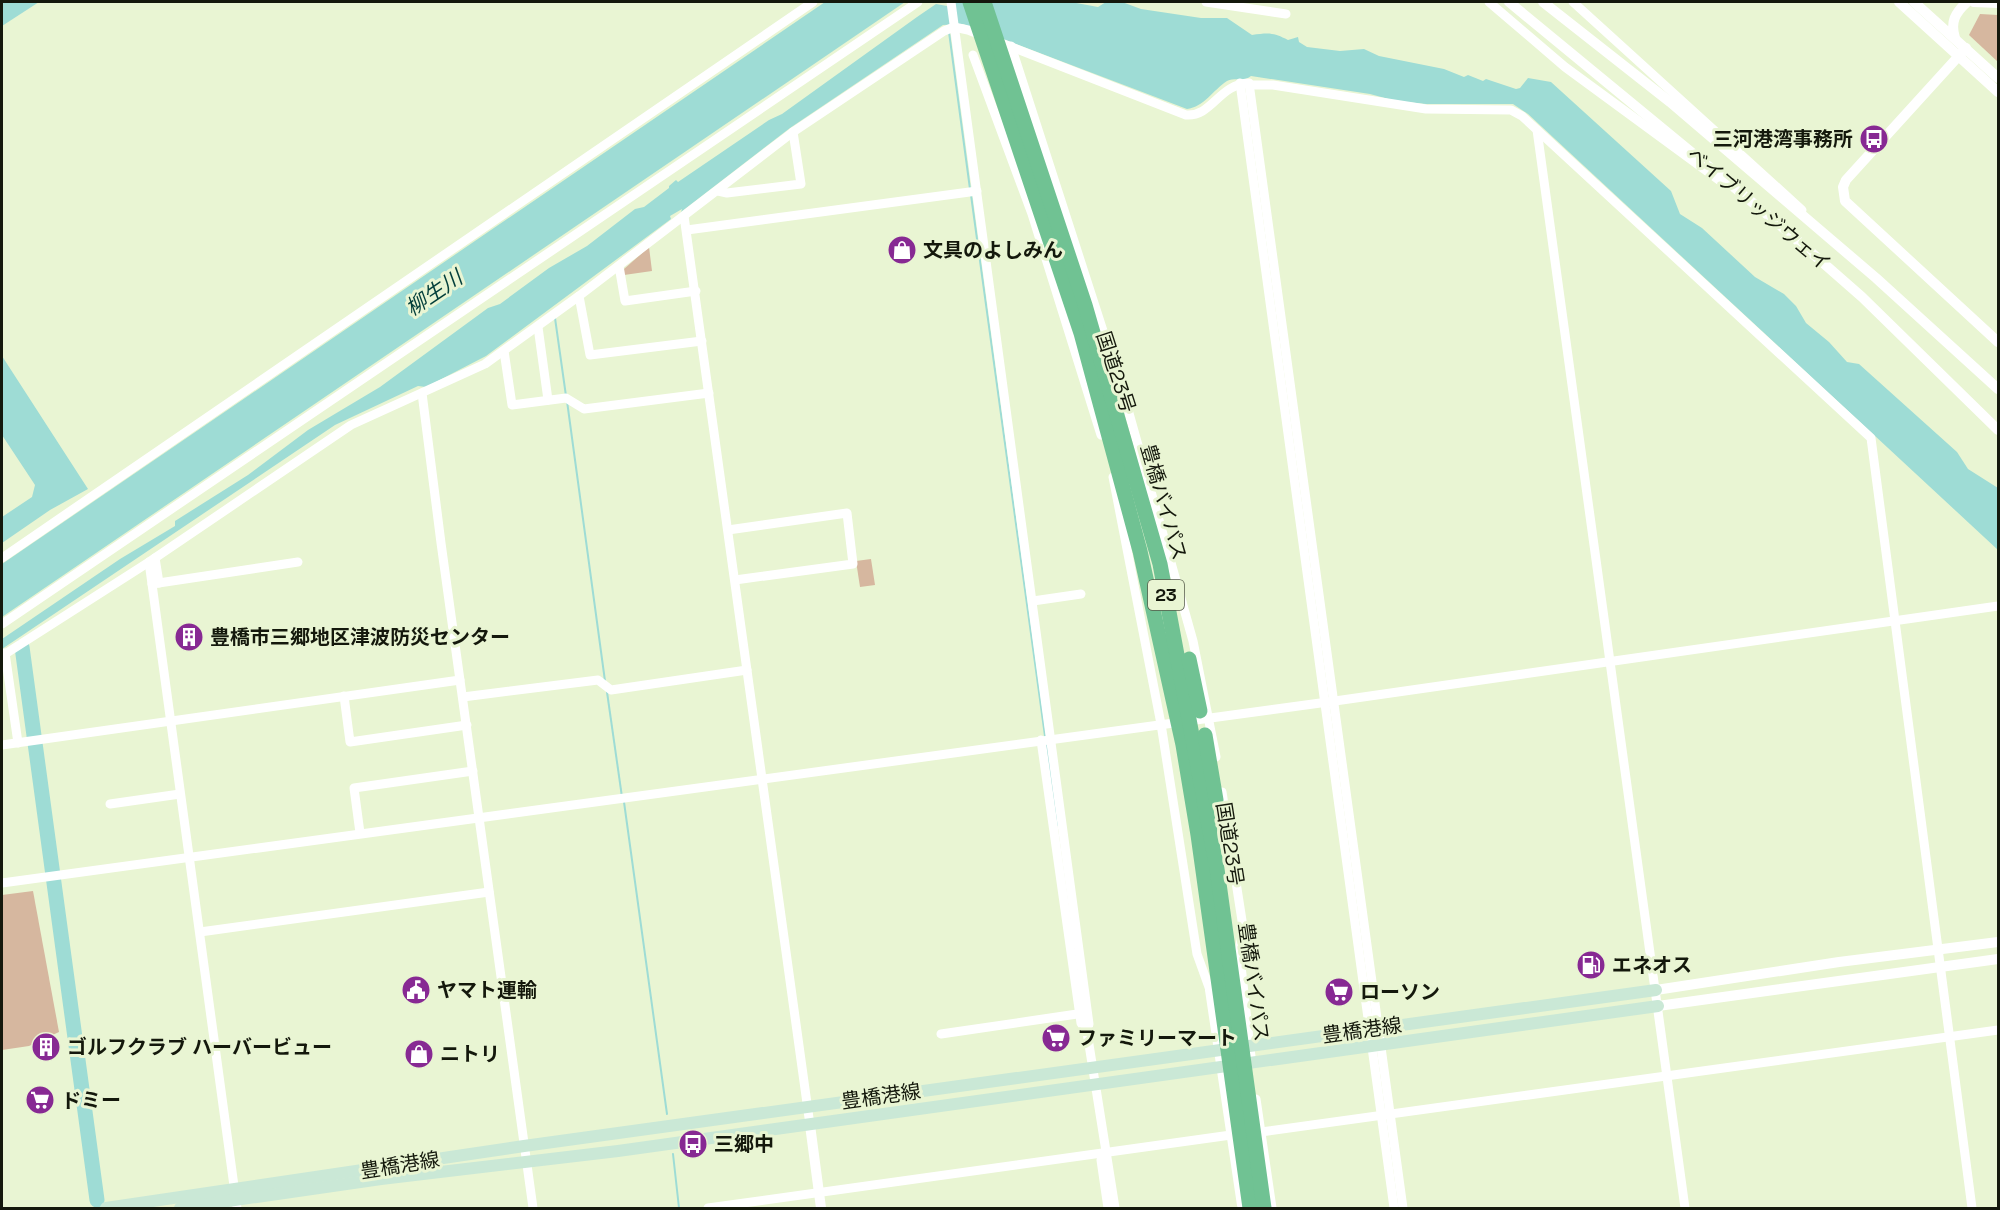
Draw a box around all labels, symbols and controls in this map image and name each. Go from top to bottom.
bus stop icon: 三河港湾事務所 [1858,123,1890,155]
place label: 三河港湾事務所 [1713,126,1853,152]
street label: ベイブリッジウェイ [1682,141,1836,277]
shop icon: 文具のよしみん [886,234,918,266]
place label: 文具のよしみん [923,237,1063,263]
water label: 柳生川 [400,263,469,321]
street label: 国道23号 [1091,328,1141,416]
street label: 豊橋バイパス [1135,441,1193,563]
road number: 23 [1148,580,1184,610]
building icon: 豊橋市三郷地区津波防災センター [173,621,205,653]
place label: 豊橋市三郷地区津波防災センター [210,624,510,650]
street label: 国道23号 [1211,800,1249,888]
street label: 豊橋バイパス [1233,921,1275,1043]
fuel station icon: エネオス [1575,949,1607,981]
place label: エネオス [1612,952,1692,978]
public building icon: ヤマト運輸 [400,974,432,1006]
supermarket icon: ローソン [1323,976,1355,1008]
place label: ヤマト運輸 [437,977,537,1003]
place label: ローソン [1360,979,1440,1005]
street label: 豊橋港線 [1321,1012,1403,1048]
supermarket icon: ファミリーマート [1040,1022,1072,1054]
place label: ファミリーマート [1077,1025,1237,1051]
building icon: ゴルフクラブ ハーバービュー [30,1031,62,1063]
place label: ゴルフクラブ ハーバービュー [67,1034,332,1060]
shop icon: ニトリ [403,1038,435,1070]
place label: ニトリ [440,1041,500,1067]
street label: 豊橋港線 [840,1078,922,1114]
supermarket icon: ドミー [24,1084,56,1116]
place label: ドミー [61,1087,121,1113]
bus stop icon: 三郷中 [677,1128,709,1160]
place label: 三郷中 [714,1131,774,1157]
street label: 豊橋港線 [358,1146,442,1184]

